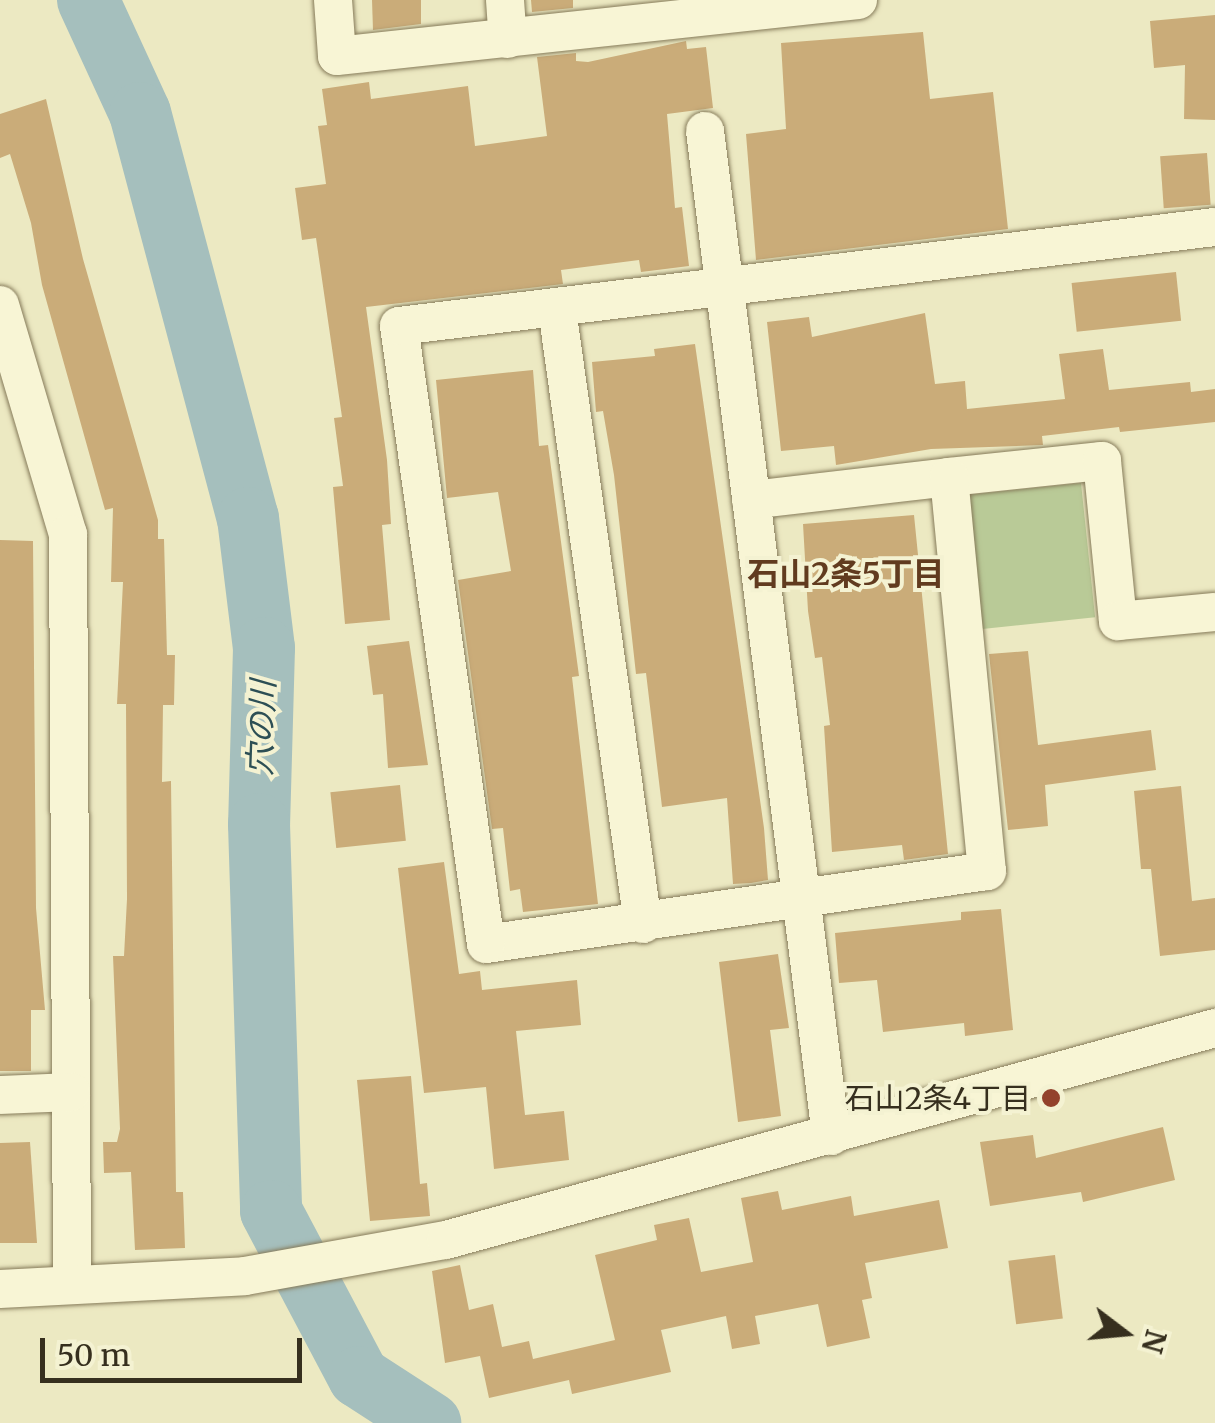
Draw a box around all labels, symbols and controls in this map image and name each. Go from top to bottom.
district label: 石山2条5丁目 [747,555,945,593]
water label: 穴の川 [241,679,283,777]
place label: 石山2条4丁目 [845,1080,1031,1116]
marker: 石山2条4丁目 [1040,1087,1062,1109]
north arrow [1075,1283,1175,1383]
scale bar [45,1318,308,1380]
text: N [1133,1326,1174,1357]
text: 50 m [57,1336,130,1374]

